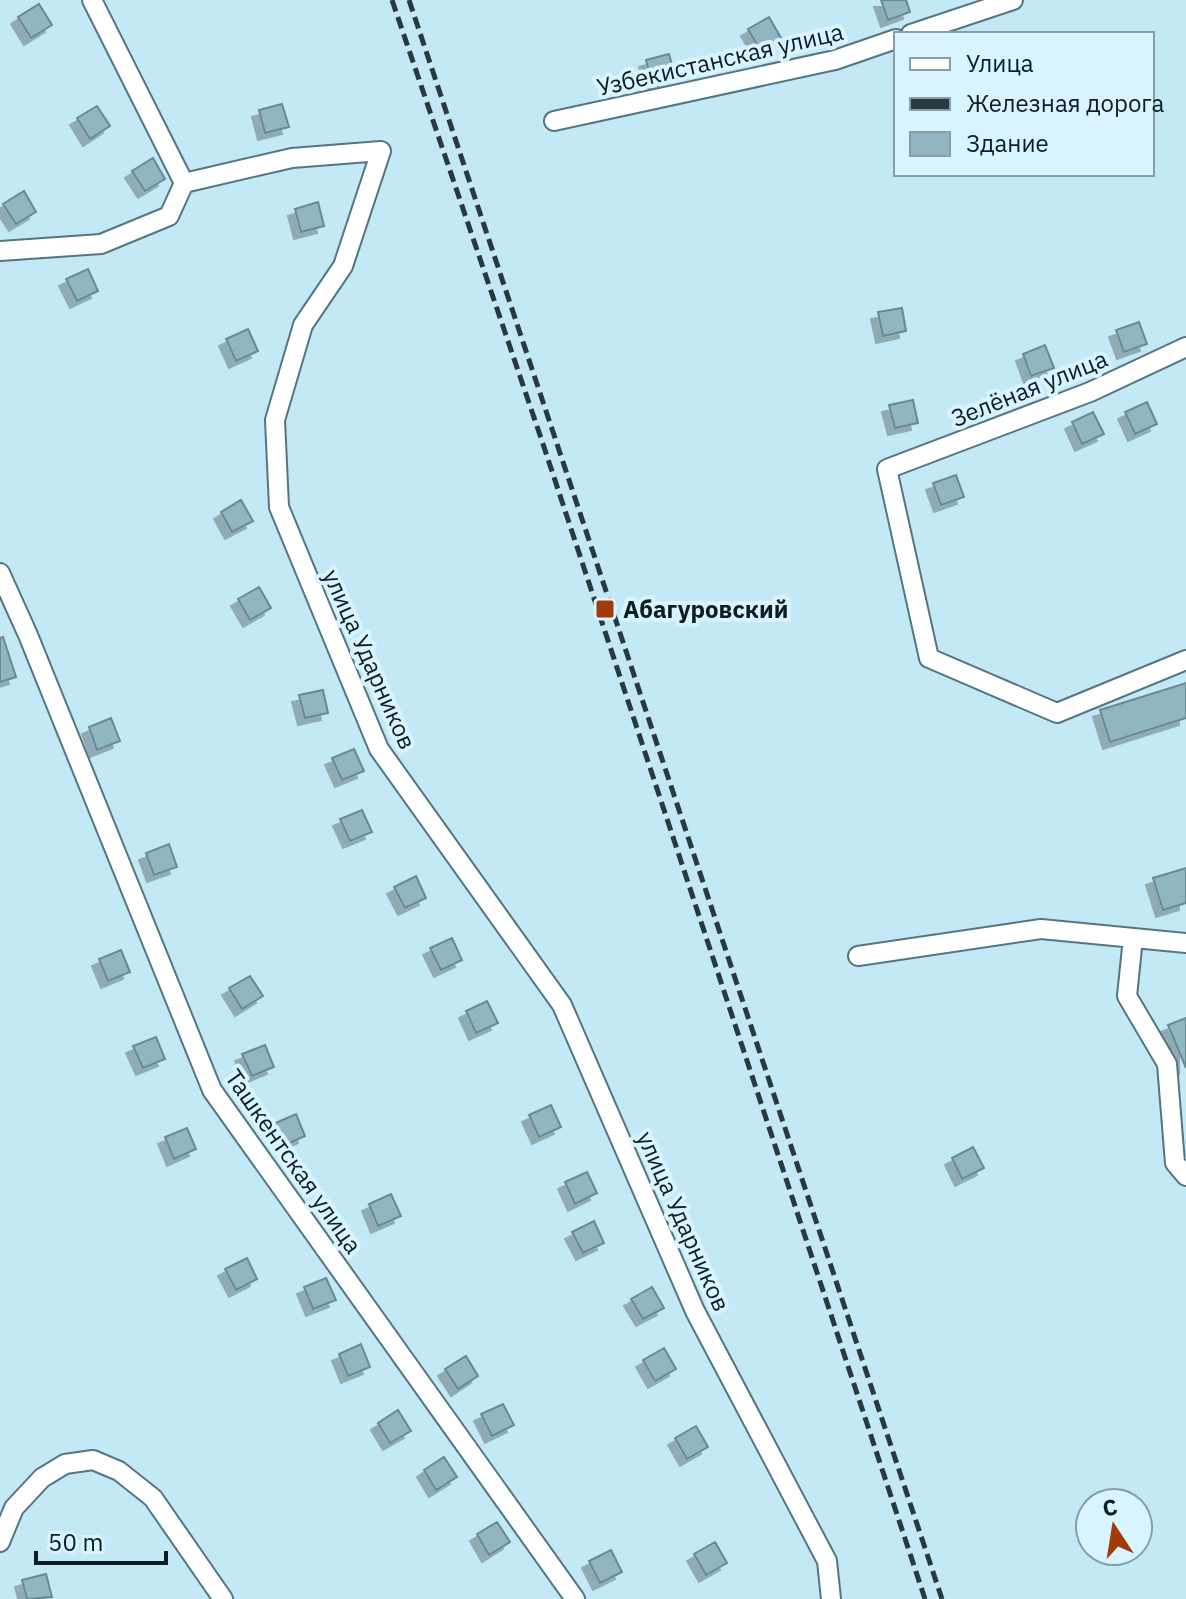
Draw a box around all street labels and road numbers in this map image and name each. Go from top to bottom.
street label: Узбекистанская улица [594,15,847,103]
street label: Зелёная улица [946,342,1112,434]
street label: улица Ударников [316,564,424,754]
street label: Ташкентская улица [218,1063,370,1260]
street label: улица Ударников [630,1126,738,1316]

